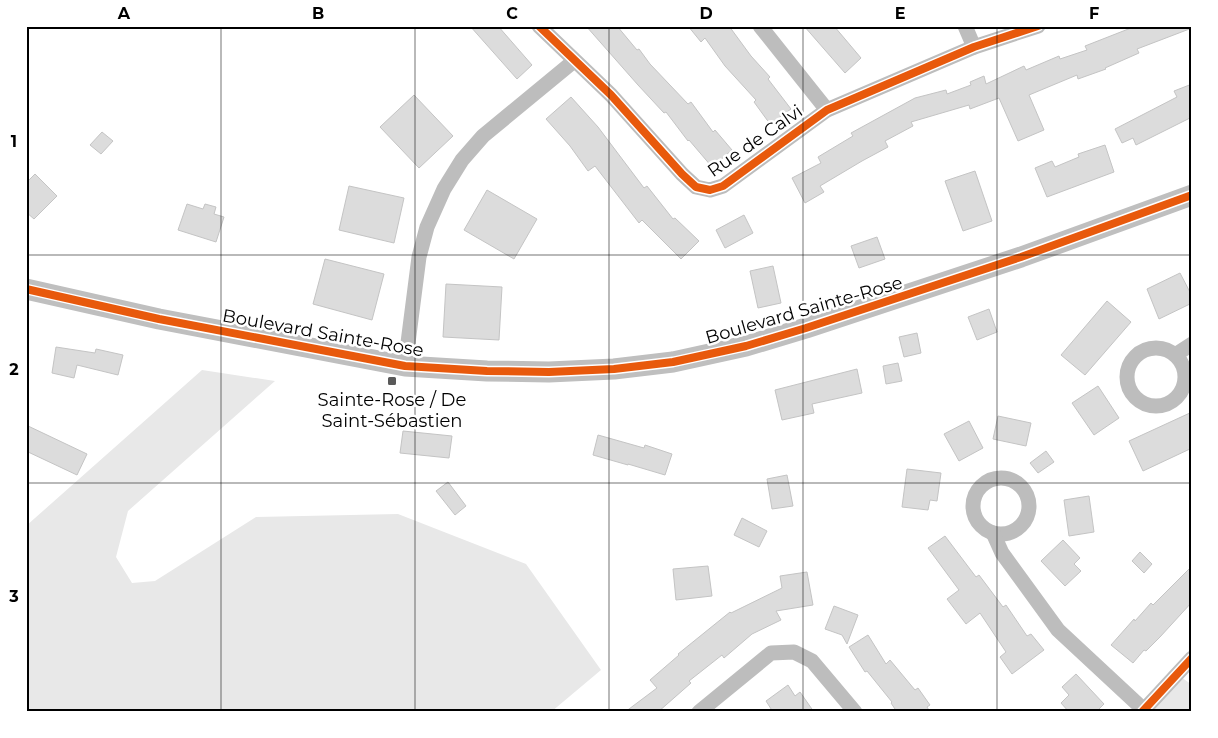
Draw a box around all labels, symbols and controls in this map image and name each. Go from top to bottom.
text: A [117,4,131,23]
text: B [312,4,324,23]
text: C [506,4,518,23]
text: D [699,4,713,23]
text: E [895,4,905,23]
text: F [1089,4,1099,23]
street label: Rue de Calvi [703,100,807,182]
text: 1 [11,132,17,151]
street label: Boulevard Sainte-Rose [703,271,905,349]
street label: Boulevard Sainte-Rose [221,304,425,362]
text: 2 [9,360,19,379]
marker: Sainte-Rose / De Saint-Sébastien [386,375,398,387]
place label: Sainte-Rose / De Saint-Sébastien [318,389,466,432]
text: 3 [8,587,19,606]

